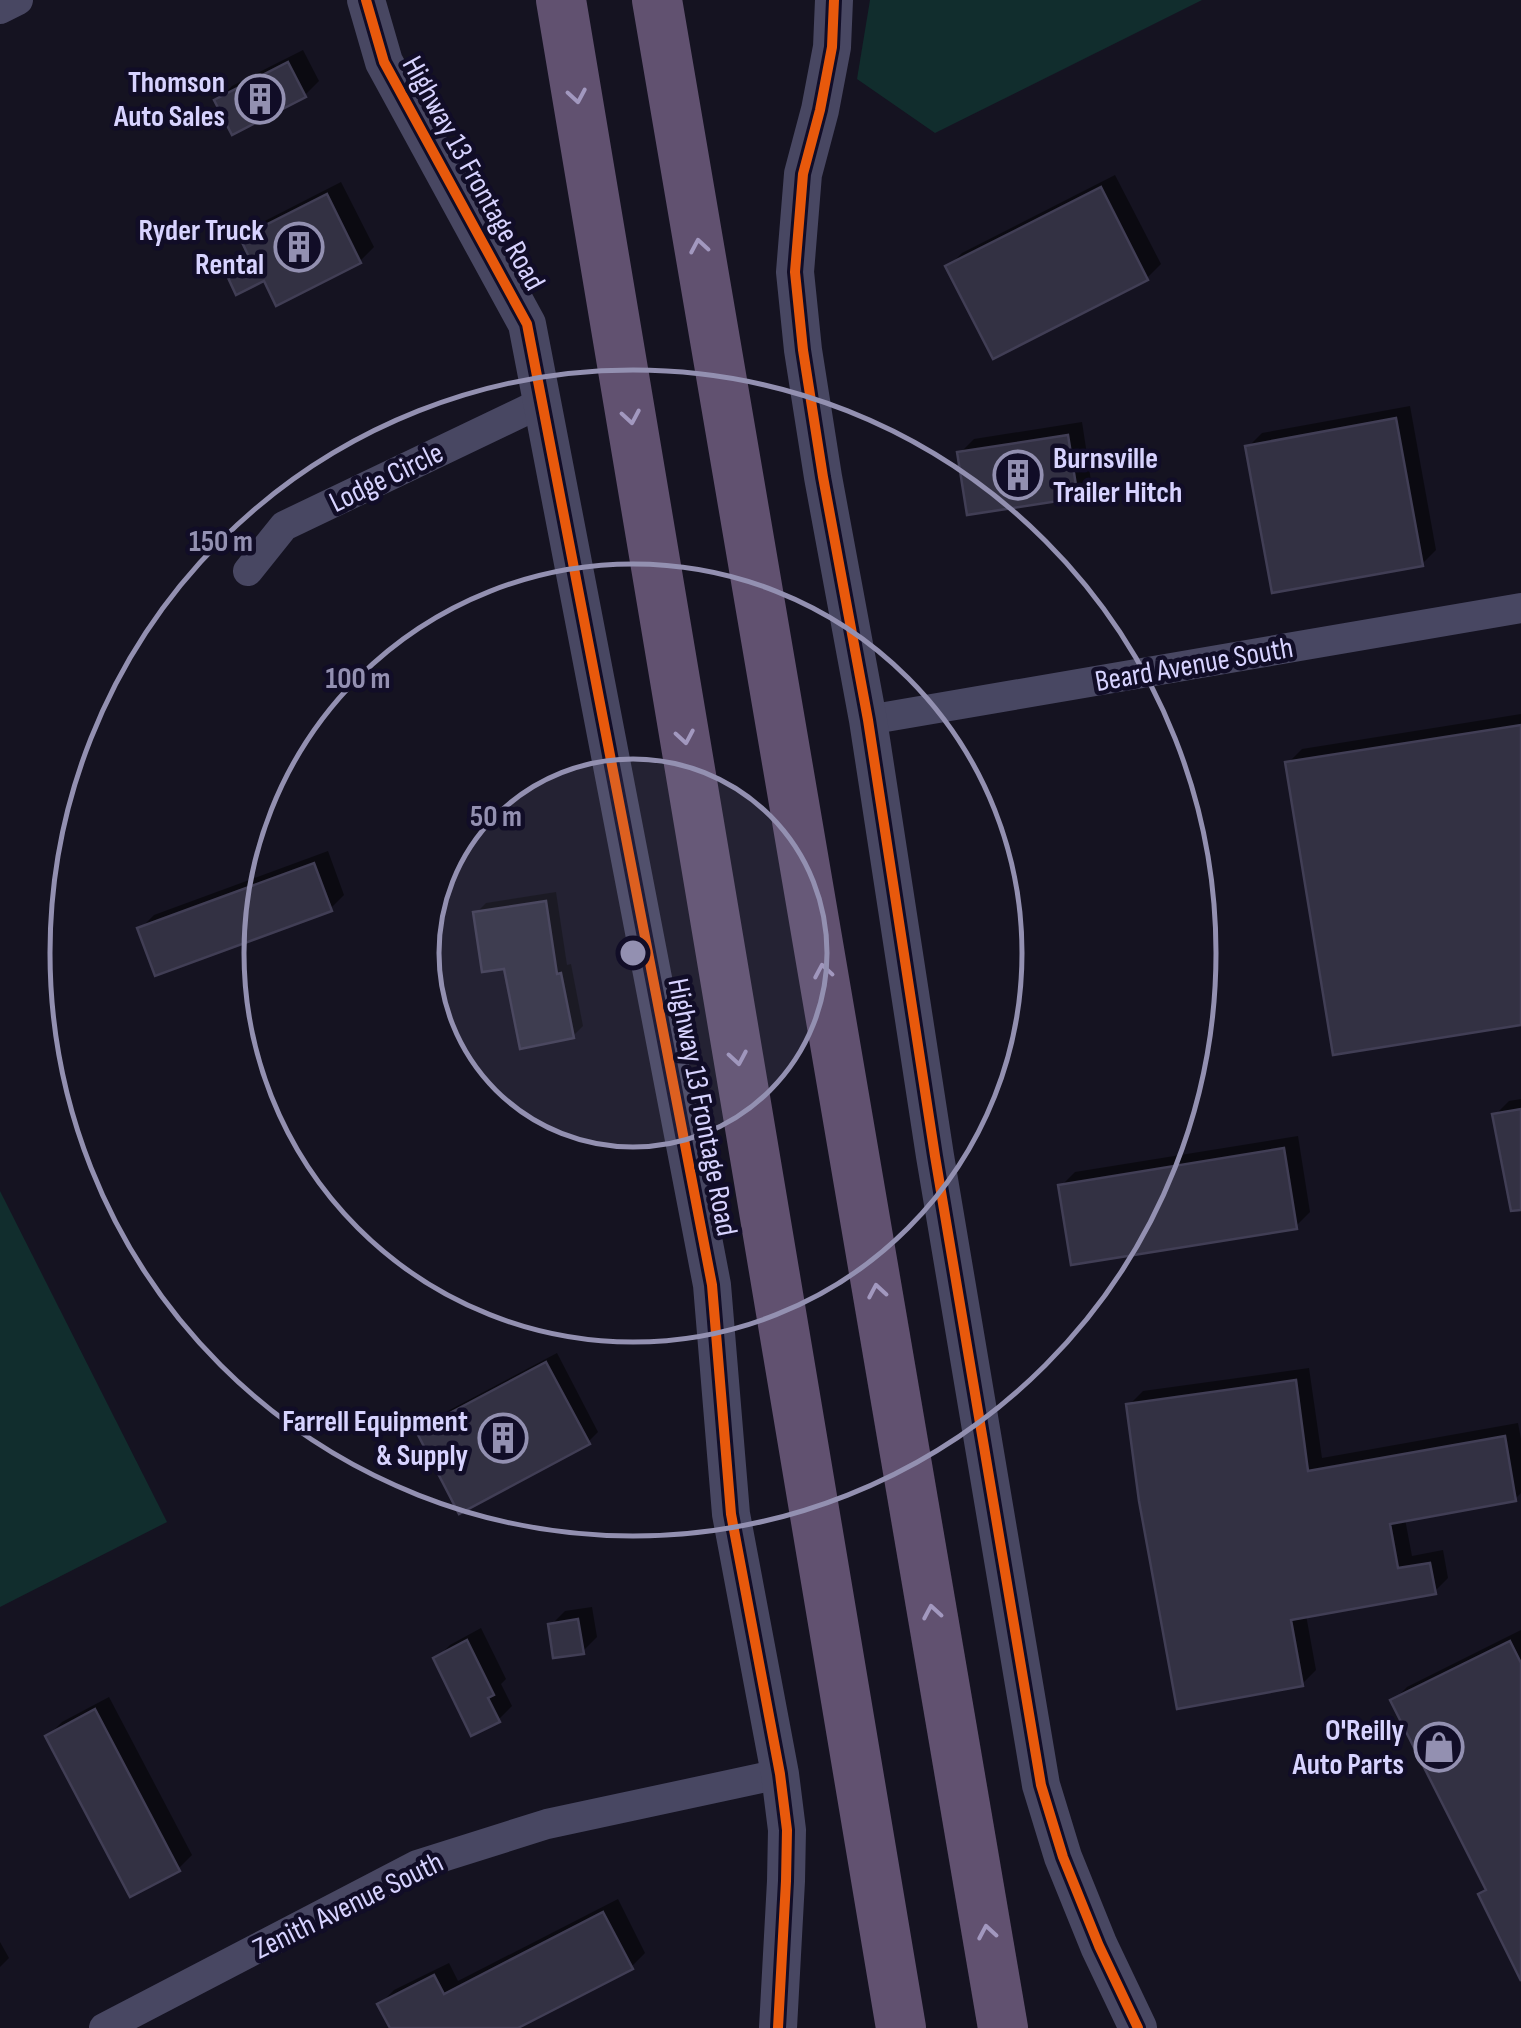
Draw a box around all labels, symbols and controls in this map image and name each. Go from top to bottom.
street label: Highway 13 Frontage Road [394,50,552,297]
place label: Thomson Auto Sales [113,65,225,135]
building icon: Thomson Auto Sales [234,73,286,125]
one-way arrow [566,88,587,104]
place label: Ryder Truck Rental [139,213,264,283]
building icon: Ryder Truck Rental [273,221,325,273]
one-way arrow [689,238,710,254]
one-way arrow [620,408,641,425]
street label: Lodge Circle [324,435,449,521]
place label: Burnsville Trailer Hitch [1053,441,1182,511]
building icon: Burnsville Trailer Hitch [992,449,1044,501]
text: 150 m [189,524,253,560]
street label: Beard Avenue South [1092,630,1296,700]
text: 100 m [326,661,390,697]
one-way arrow [673,729,694,745]
text: 50 m [470,799,522,835]
centre of rings [615,935,651,971]
one-way arrow [813,963,834,979]
street label: Highway 13 Frontage Road [659,975,745,1239]
one-way arrow [727,1049,748,1066]
one-way arrow [867,1283,888,1299]
place label: Farrell Equipment & Supply [282,1404,469,1474]
building icon: Farrell Equipment & Supply [477,1412,529,1464]
one-way arrow [922,1603,943,1620]
place label: O'Reilly Auto Parts [1292,1713,1405,1783]
shop icon: O'Reilly Auto Parts [1413,1721,1465,1773]
street label: Zenith Avenue South [248,1844,449,1967]
one-way arrow [977,1924,998,1940]

